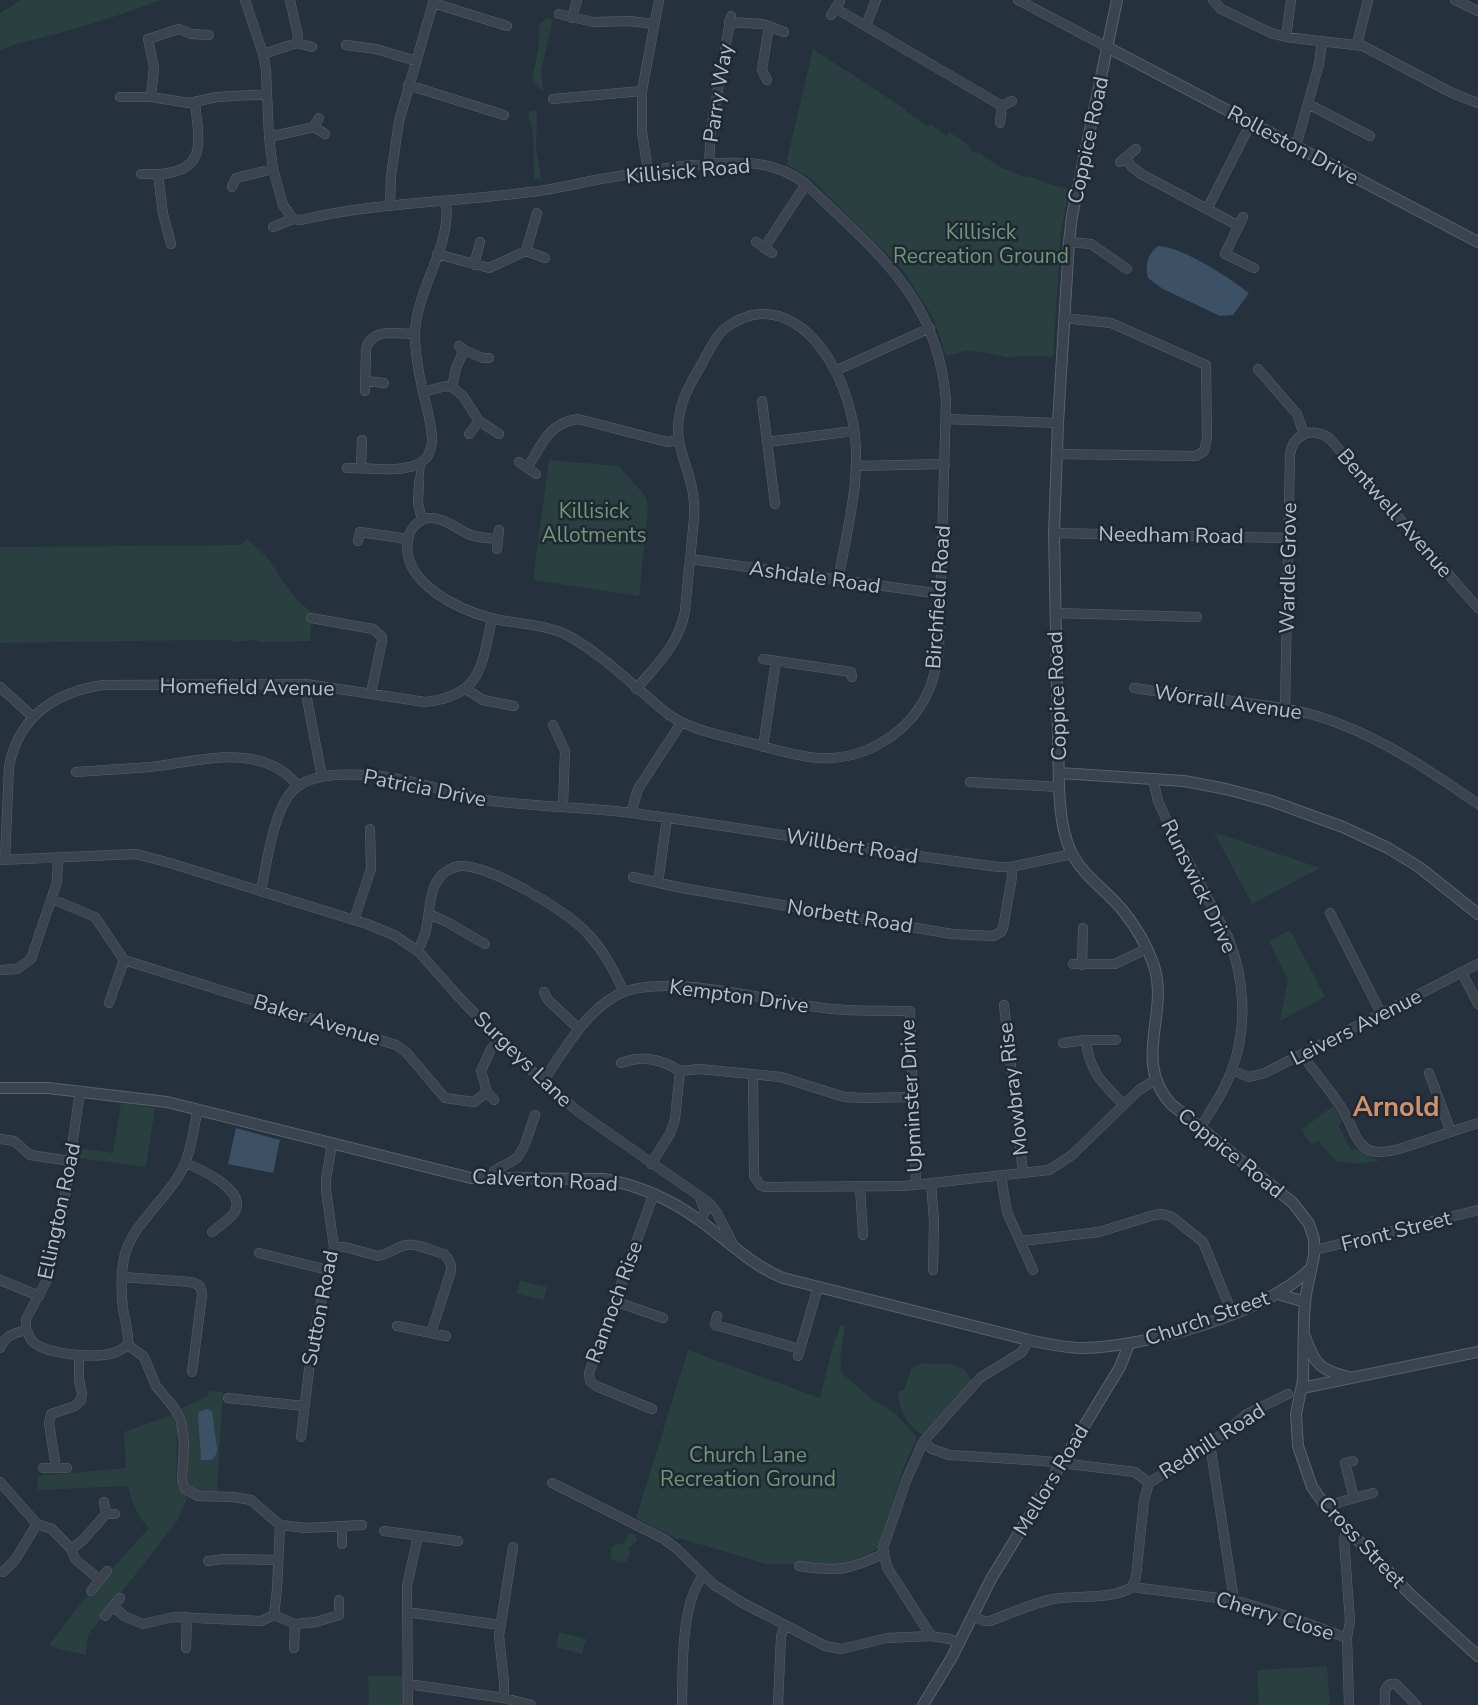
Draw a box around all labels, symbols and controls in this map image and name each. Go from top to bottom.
street label: Parry Way [696,41,740,144]
street label: Coppice Road [1061,74,1115,206]
street label: Rolleston Drive [1222,99,1364,191]
street label: Killisick Road [625,152,751,190]
park label: Killisick Recreation Ground [893,218,1069,270]
street label: Bentwell Avenue [1331,442,1459,584]
park label: Killisick Allotments [541,497,647,549]
street label: Wardle Grove [1273,502,1303,634]
street label: Needham Road [1098,520,1244,550]
street label: Birchfield Road [919,524,957,670]
street label: Ashdale Road [748,554,882,600]
street label: Coppice Road [1041,631,1073,761]
street label: Homefield Avenue [159,671,335,703]
street label: Worrall Avenue [1152,678,1304,726]
street label: Patricia Drive [361,762,489,814]
street label: Runswick Drive [1155,814,1243,958]
street label: Willbert Road [784,822,920,870]
street label: Norbett Road [785,892,915,940]
street label: Kempton Drive [668,972,810,1020]
street label: Leivers Avenue [1286,982,1426,1072]
street label: Baker Avenue [250,987,384,1053]
street label: Surgeys Lane [468,1005,578,1113]
street label: Upminster Drive [893,1019,929,1173]
street label: Mowbray Rise [991,1021,1035,1157]
district label: Arnold [1353,1089,1439,1126]
street label: Coppice Road [1172,1101,1290,1205]
street label: Ellington Road [31,1140,87,1282]
street label: Calverton Road [471,1162,619,1198]
street label: Front Street [1338,1204,1455,1258]
street label: Rannoch Rise [579,1237,649,1367]
street label: Sutton Road [295,1248,345,1368]
street label: Church Street [1141,1283,1273,1352]
street label: Redhill Road [1154,1396,1270,1486]
street label: Mellors Road [1007,1419,1095,1541]
park label: Church Lane Recreation Ground [660,1441,836,1493]
street label: Cross Street [1312,1490,1412,1594]
street label: Cherry Close [1212,1585,1338,1647]

